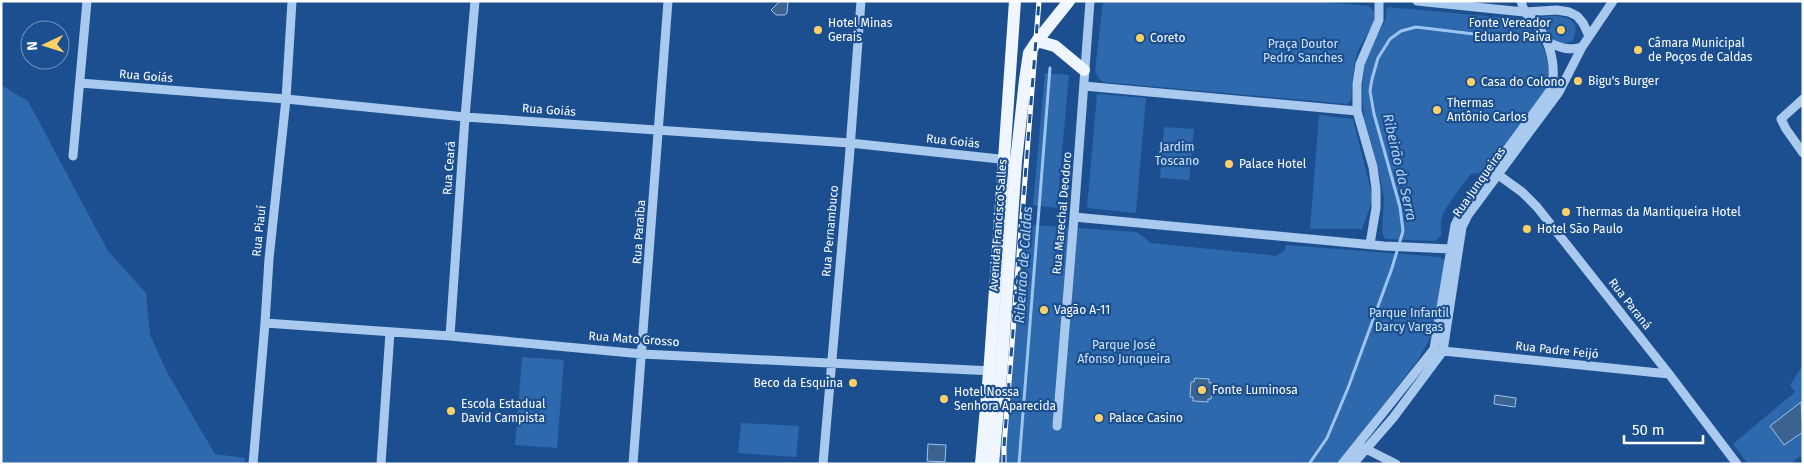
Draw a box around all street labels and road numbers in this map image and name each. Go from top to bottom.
street label: Rua Goiás [119,67,174,85]
street label: Rua Goiás [522,101,577,119]
street label: Rua Goiás [925,131,981,151]
street label: Rua Ceará [440,141,458,195]
street label: Rua Junqueiras [1450,144,1508,220]
street label: Rua Marechal Deodoro [1050,151,1074,275]
street label: Avenida Francisco Salles [986,158,1010,291]
street label: Rua Pernambuco [819,184,841,278]
street label: Rua Paraíba [630,199,648,265]
street label: Rua Piauí [249,204,269,257]
street label: Rua Paraná [1606,276,1654,332]
street label: Rua Mato Grosso [588,329,680,349]
street label: Rua Padre Feijó [1515,339,1599,361]

